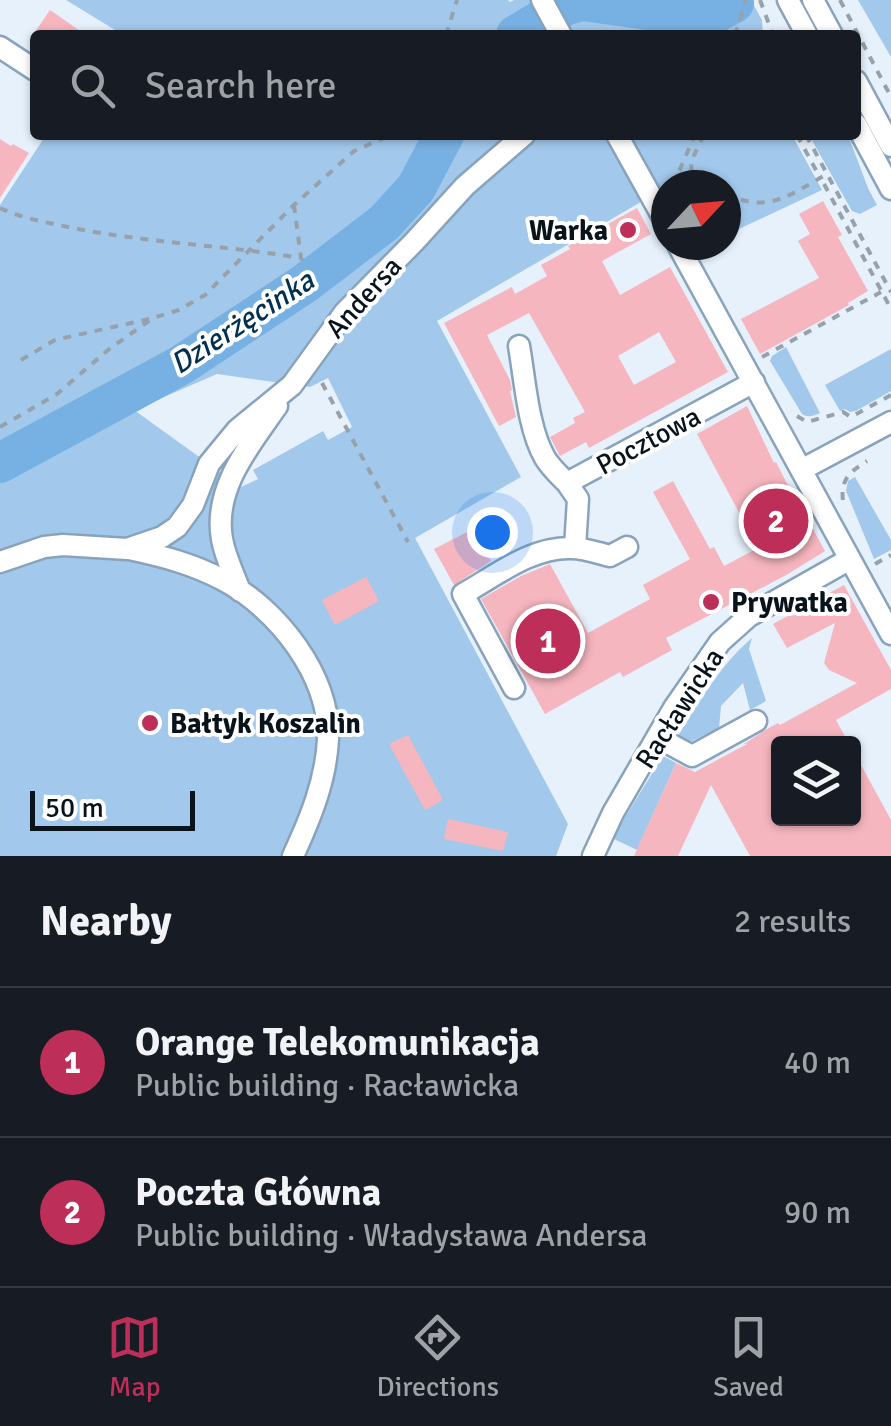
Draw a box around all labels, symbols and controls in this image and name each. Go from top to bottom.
search box [30,30,861,140]
icon: search [65,58,120,113]
text: Search here [145,62,337,109]
north arrow [651,170,741,260]
place label: Warka [529,214,608,248]
marker: Warka [617,219,639,241]
street label: Andersa [318,250,409,345]
water label: Dzierżęcinka [163,262,322,383]
street label: Pocztowa [590,399,706,483]
pin: 2 [744,484,808,558]
your location [467,507,518,558]
place label: Prywatka [731,586,848,620]
marker: Prywatka [700,591,722,613]
pin: 1 [516,604,580,678]
street label: Racławicka [628,642,731,775]
place label: Bałtyk Koszalin [170,707,361,741]
marker: Bałtyk Koszalin [139,712,161,734]
map controls [771,736,861,826]
button: layers [771,736,861,826]
scale bar [30,786,195,830]
text: 50 m [45,791,104,825]
text: Nearby [40,896,172,947]
text: 2 results [734,902,851,941]
text: Orange Telekomunikacja [135,1019,540,1066]
text: 1 [64,1043,81,1082]
text: 40 m [784,1043,851,1082]
text: Public building · Racławicka [135,1066,519,1105]
text: Poczta Główna [135,1169,381,1216]
text: 2 [64,1193,81,1232]
text: 90 m [784,1193,851,1232]
text: Public building · Władysława Andersa [135,1216,648,1255]
tab: Map [107,1310,162,1404]
tab: Directions [377,1310,499,1404]
tab: Saved [713,1310,784,1404]

